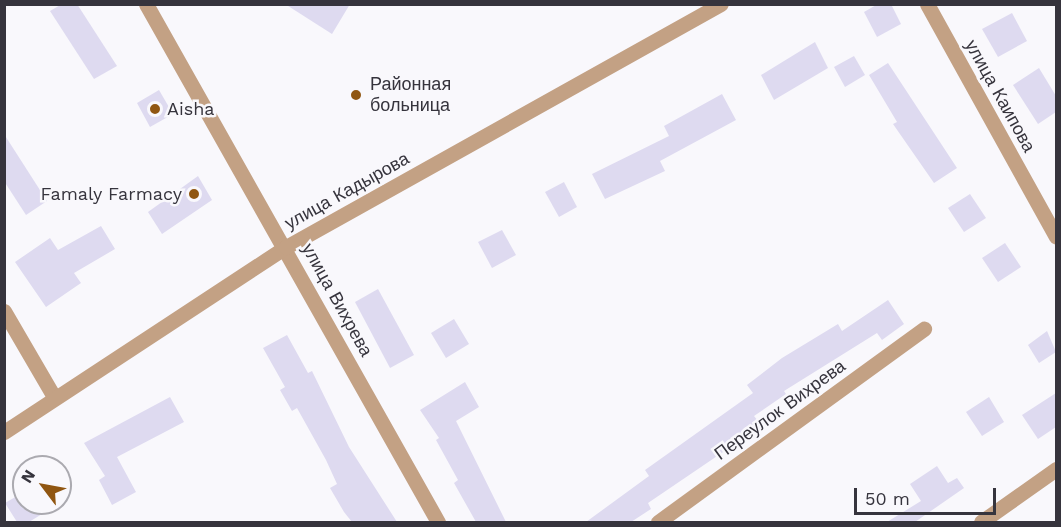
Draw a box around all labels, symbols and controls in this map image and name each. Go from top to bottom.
street label: улица Каипова [960,36,1040,156]
place label: Районная больница [370,74,451,116]
marker: Районная больница [347,86,365,104]
place label: Aisha [167,98,214,120]
marker: Aisha [148,102,162,116]
street label: улица Кадырова [281,148,413,234]
place label: Famaly Farmacy [40,183,182,205]
marker: Famaly Farmacy [187,187,201,201]
street label: улица Вихрева [297,240,377,360]
street label: Переулок Вихрева [710,355,850,465]
north arrow [12,455,72,515]
text: N [17,466,39,486]
scale bar [857,476,1000,514]
text: 50 m [865,488,910,509]

